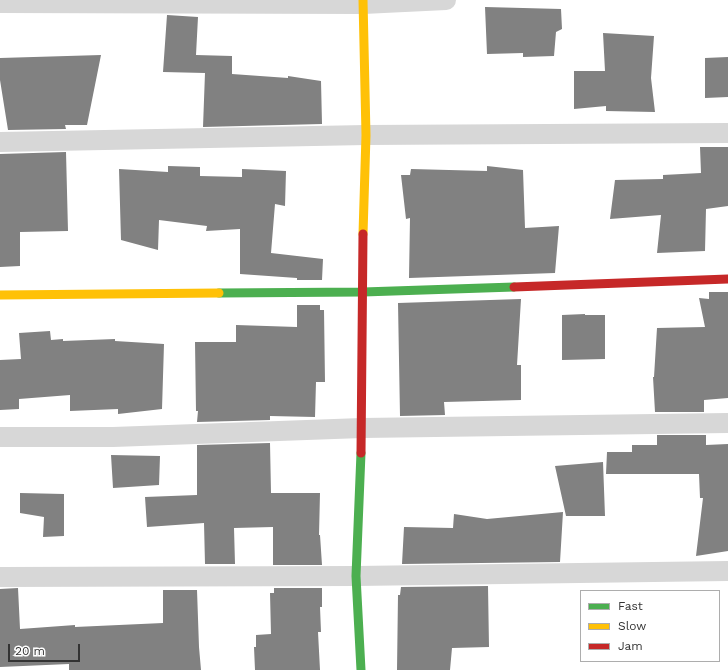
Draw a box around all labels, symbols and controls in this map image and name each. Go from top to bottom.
legend [580,590,720,662]
text: Fast [618,599,643,613]
text: Slow [618,619,646,633]
scale bar [10,636,82,662]
text: Jam [618,639,643,653]
text: 20 m [15,644,45,658]

